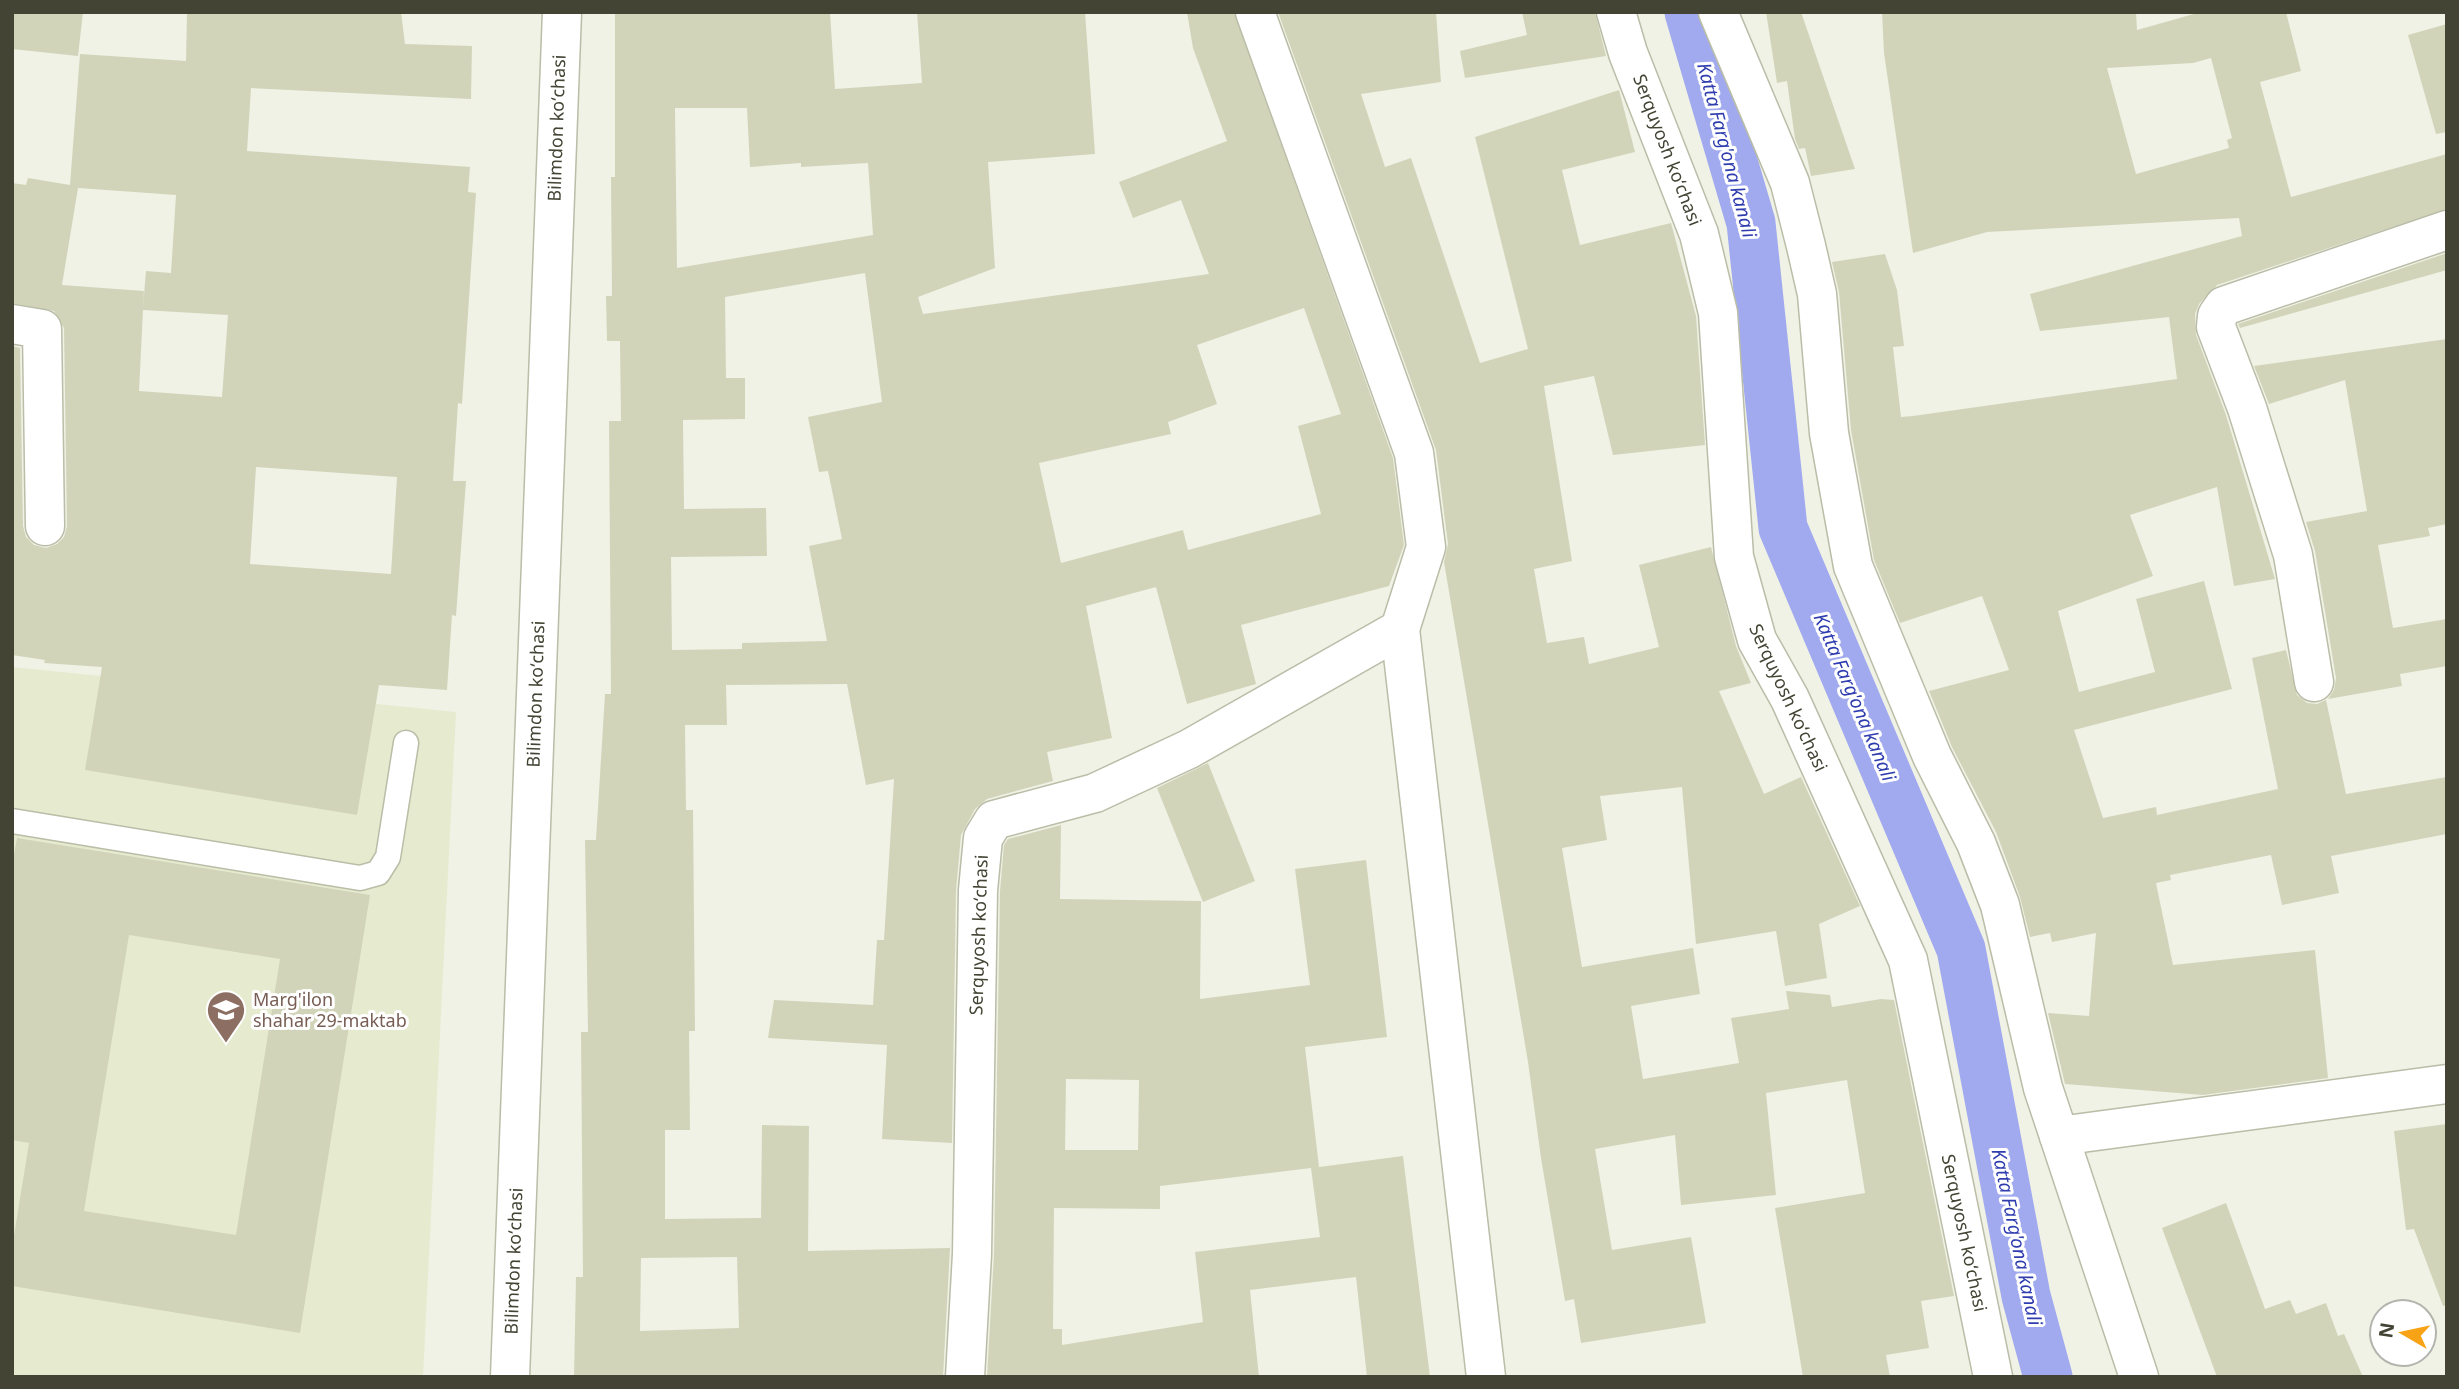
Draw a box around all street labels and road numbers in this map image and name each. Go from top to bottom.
street label: Bilimdon koʻchasi [541,54,571,202]
street label: Serquyosh koʻchasi [1628,70,1708,229]
street label: Bilimdon koʻchasi [520,620,550,768]
street label: Serquyosh koʻchasi [1744,620,1834,775]
street label: Serquyosh koʻchasi [963,854,993,1016]
street label: Serquyosh koʻchasi [1937,1152,1993,1314]
street label: Bilimdon koʻchasi [498,1187,528,1335]

